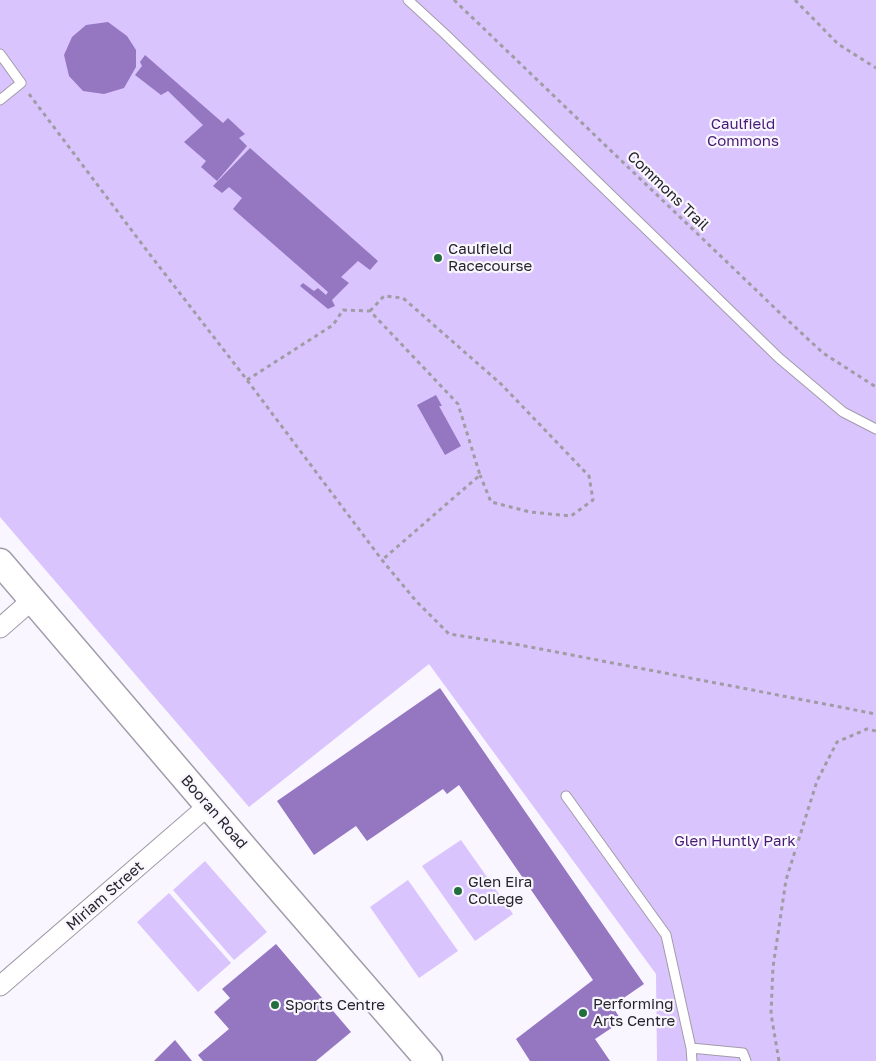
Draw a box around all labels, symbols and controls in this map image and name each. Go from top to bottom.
park label: Caulfield Commons [707,115,779,150]
street label: Commons Trail [623,147,713,235]
place label: Caulfield Racecourse [448,240,532,275]
marker: Caulfield Racecourse [432,252,444,264]
street label: Booran Road [177,771,251,853]
park label: Glen Huntly Park [674,832,796,850]
street label: Miriam Street [63,857,147,935]
place label: Glen Eira College [468,873,532,908]
marker: Glen Eira College [452,885,464,897]
place label: Performing Arts Centre [593,995,675,1030]
place label: Sports Centre [285,996,385,1014]
marker: Sports Centre [269,999,281,1011]
marker: Performing Arts Centre [577,1007,589,1019]

